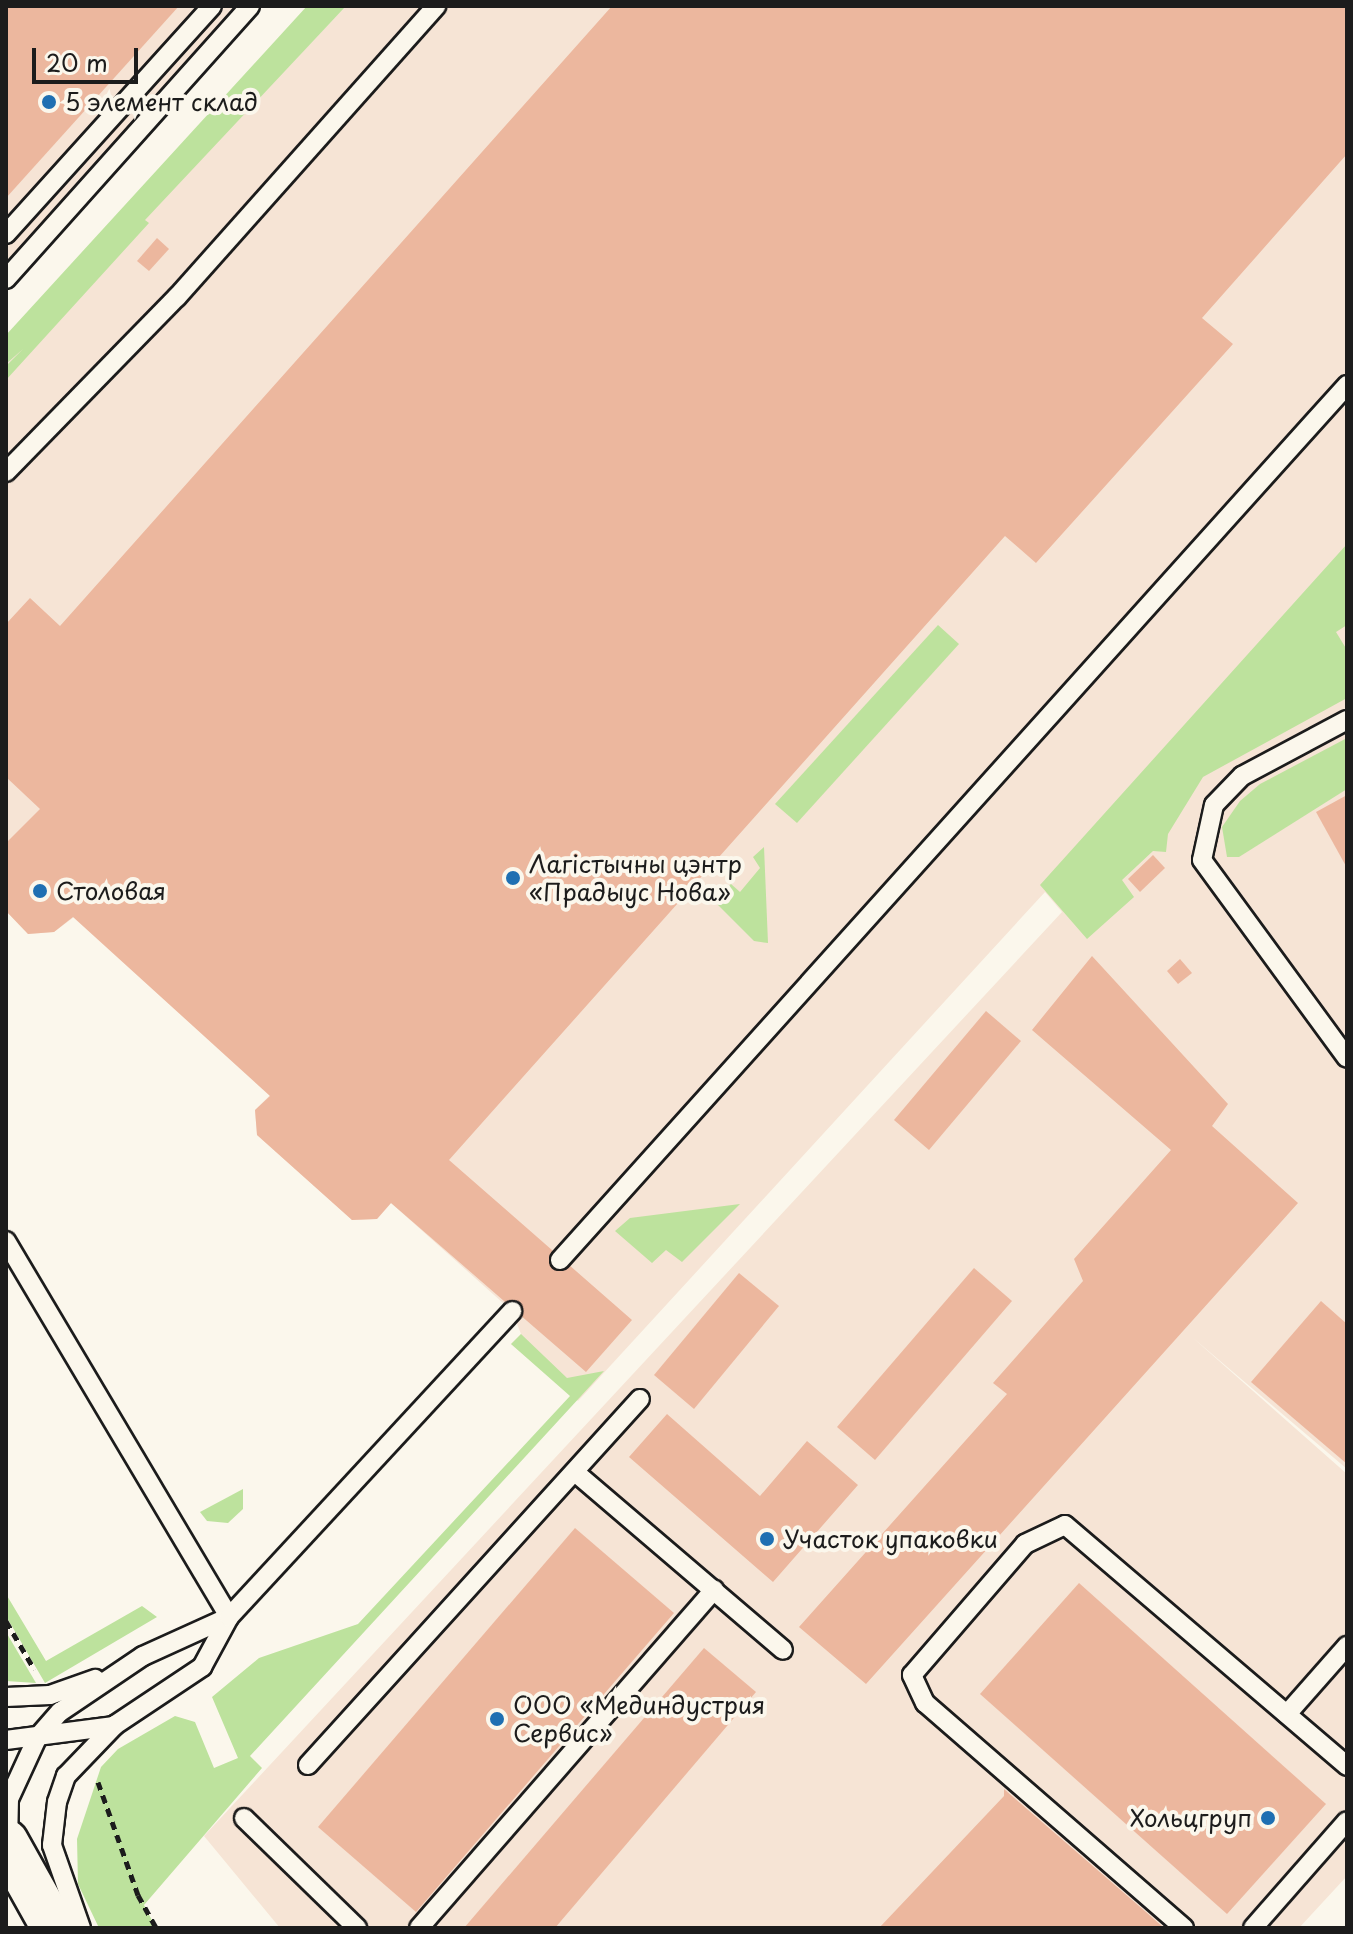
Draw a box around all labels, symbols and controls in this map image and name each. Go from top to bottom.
scale bar [36,32,142,82]
text: 20 m [46,44,108,80]
place label: 5 элемент склад [65,88,259,116]
marker: 5 элемент склад [40,93,58,111]
place label: Лагістычны цэнтр «Прадыус Нова» [529,850,744,906]
marker: Лагістычны цэнтр «Прадыус Нова» [504,869,522,887]
place label: Столовая [56,877,166,905]
marker: Столовая [31,882,49,900]
place label: Участок упаковки [783,1525,999,1553]
marker: Участок упаковки [758,1530,776,1548]
place label: ООО «Мединдустрия Сервис» [513,1691,764,1747]
marker: ООО «Мединдустрия Сервис» [488,1710,506,1728]
place label: Хольцгруп [1130,1804,1252,1832]
marker: Хольцгруп [1259,1809,1277,1827]

